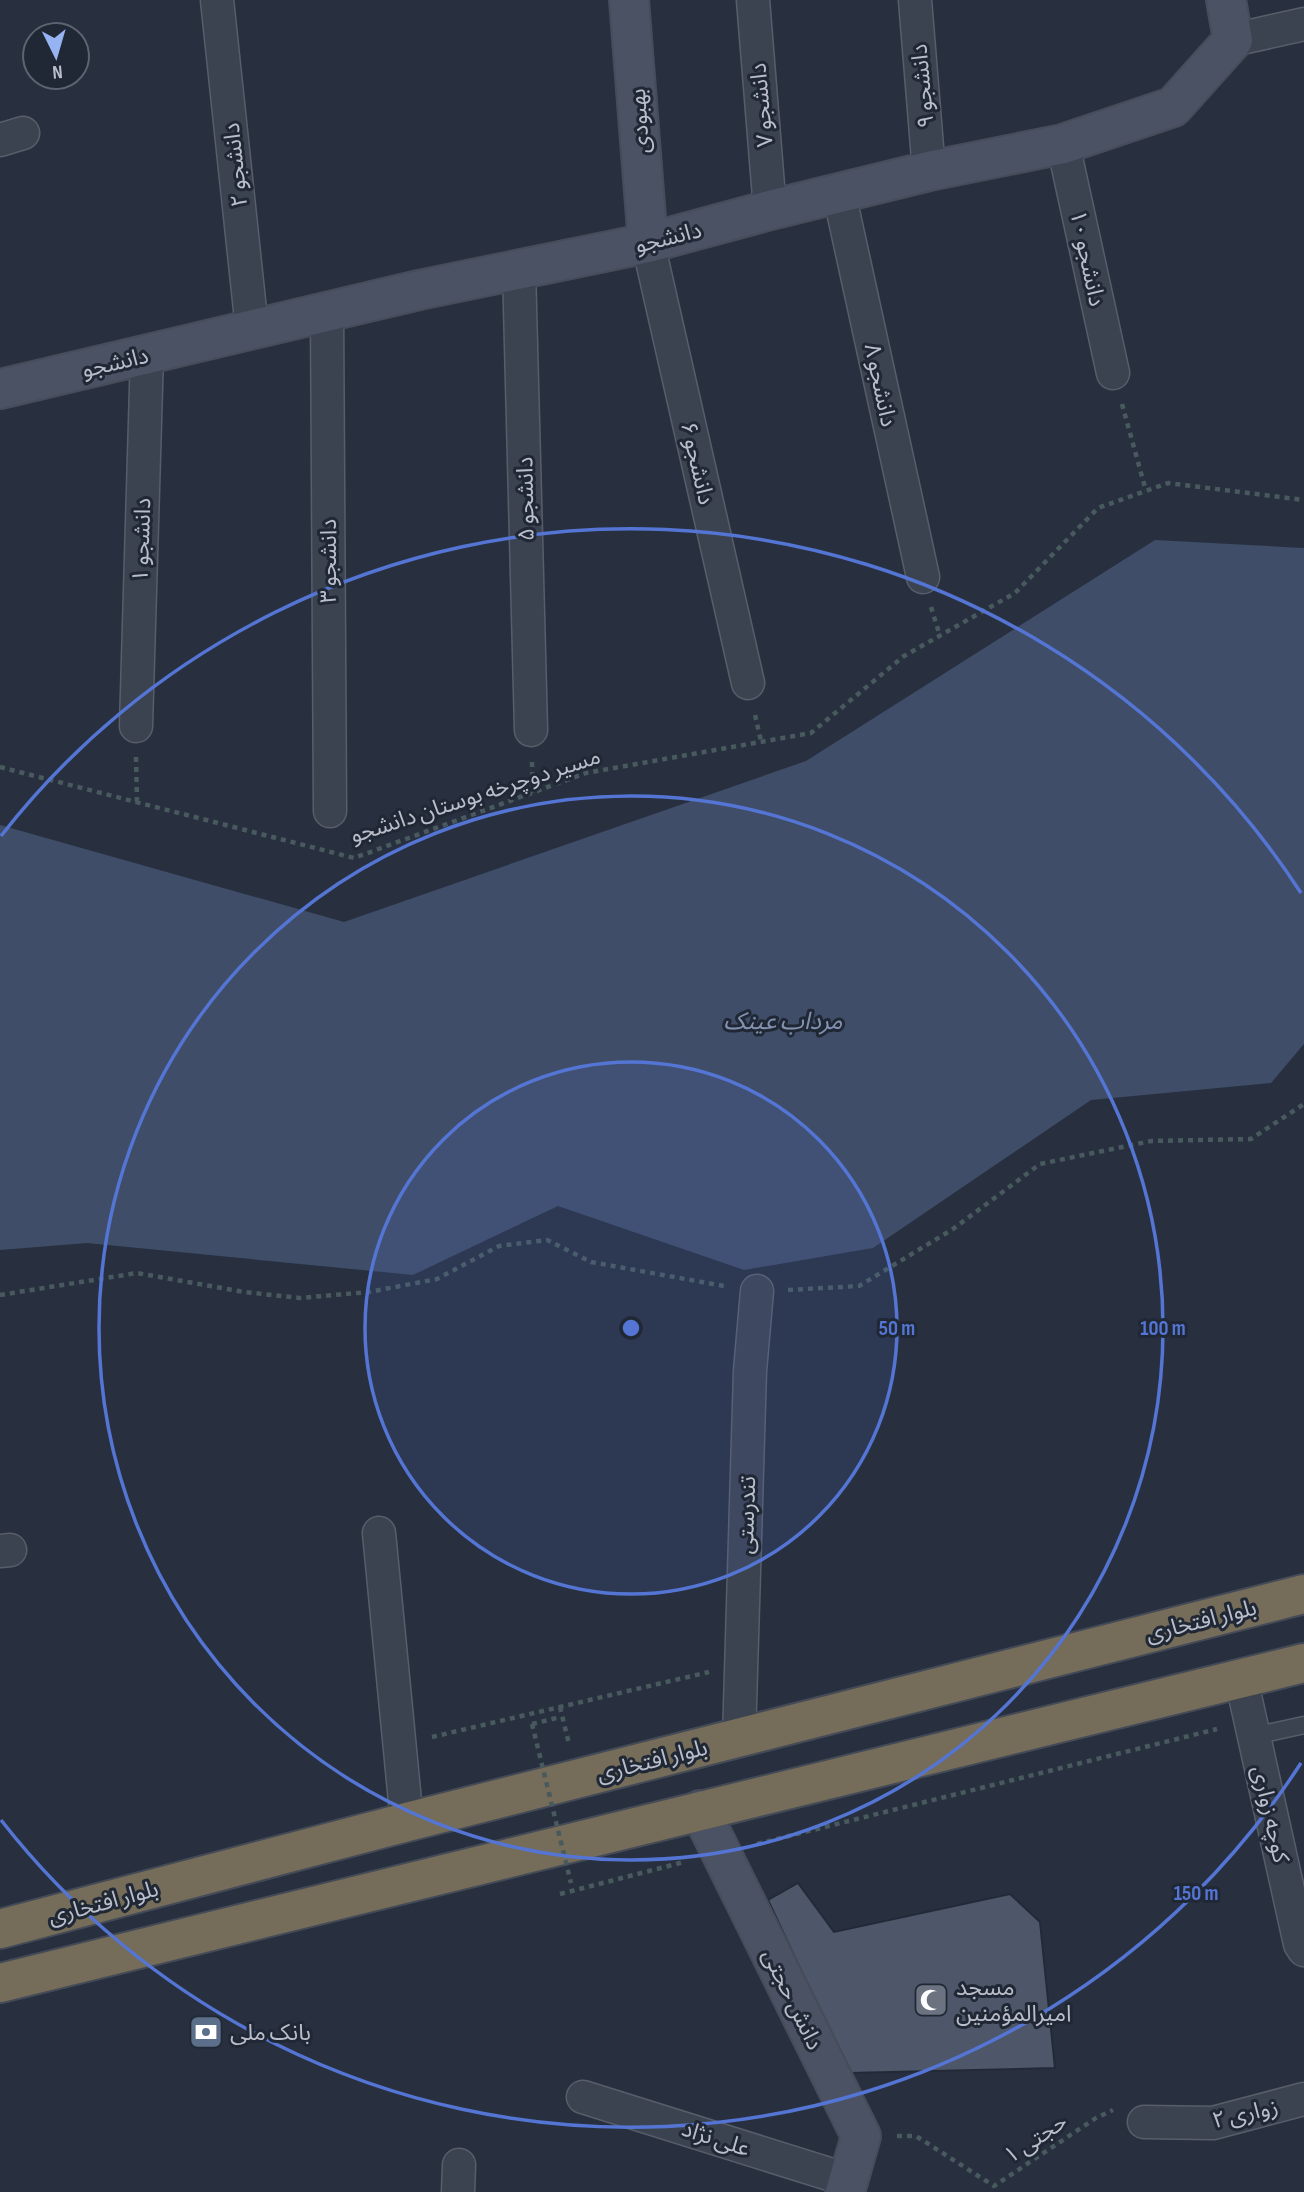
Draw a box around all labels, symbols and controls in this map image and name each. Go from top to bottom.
north arrow [21,21,91,91]
street label: دانشجو ۹ [905,43,941,129]
text: N [51,60,63,83]
street label: دانشجو ۷ [744,62,780,148]
street label: بهبودی [624,88,656,154]
street label: دانشجو ۲ [218,121,254,208]
street label: دانشجو ۱۰ [1063,208,1111,309]
street label: دانشجو [632,216,704,260]
street label: دانشجو ۸ [858,341,903,429]
street label: دانشجو [79,342,151,384]
street label: دانشجو ۶ [674,419,720,508]
street label: دانشجو ۵ [511,456,541,541]
street label: دانشجو ۱ [127,497,157,583]
street label: دانشجو ۳ [315,519,343,603]
street label: مسیر دوچرخه بوستان دانشجو [346,742,604,850]
water label: مرداب عینک [724,1007,843,1036]
centre of rings [619,1316,643,1340]
text: 50 m [879,1316,915,1341]
text: 100 m [1140,1316,1186,1341]
street label: تندرستی [732,1475,762,1555]
street label: بلوار افتخاری [1143,1594,1260,1648]
street label: بلوار افتخاری [594,1734,711,1788]
street label: کوچه زواری [1245,1763,1295,1866]
street label: بلوار افتخاری [45,1875,162,1931]
text: 150 m [1174,1881,1218,1906]
street label: دانش حجتی [756,1944,829,2055]
place label: مسجد امیرالمؤمنین [956,1974,1072,2028]
mosque icon: مسجد امیرالمؤمنین [912,1981,950,2019]
bank icon: بانک ملی [187,2013,225,2051]
place label: بانک ملی [230,2019,311,2047]
street label: زواری ۲ [1209,2093,1281,2135]
street label: حجتی ۱ [998,2108,1073,2170]
street label: علی نژاد [678,2115,753,2163]

